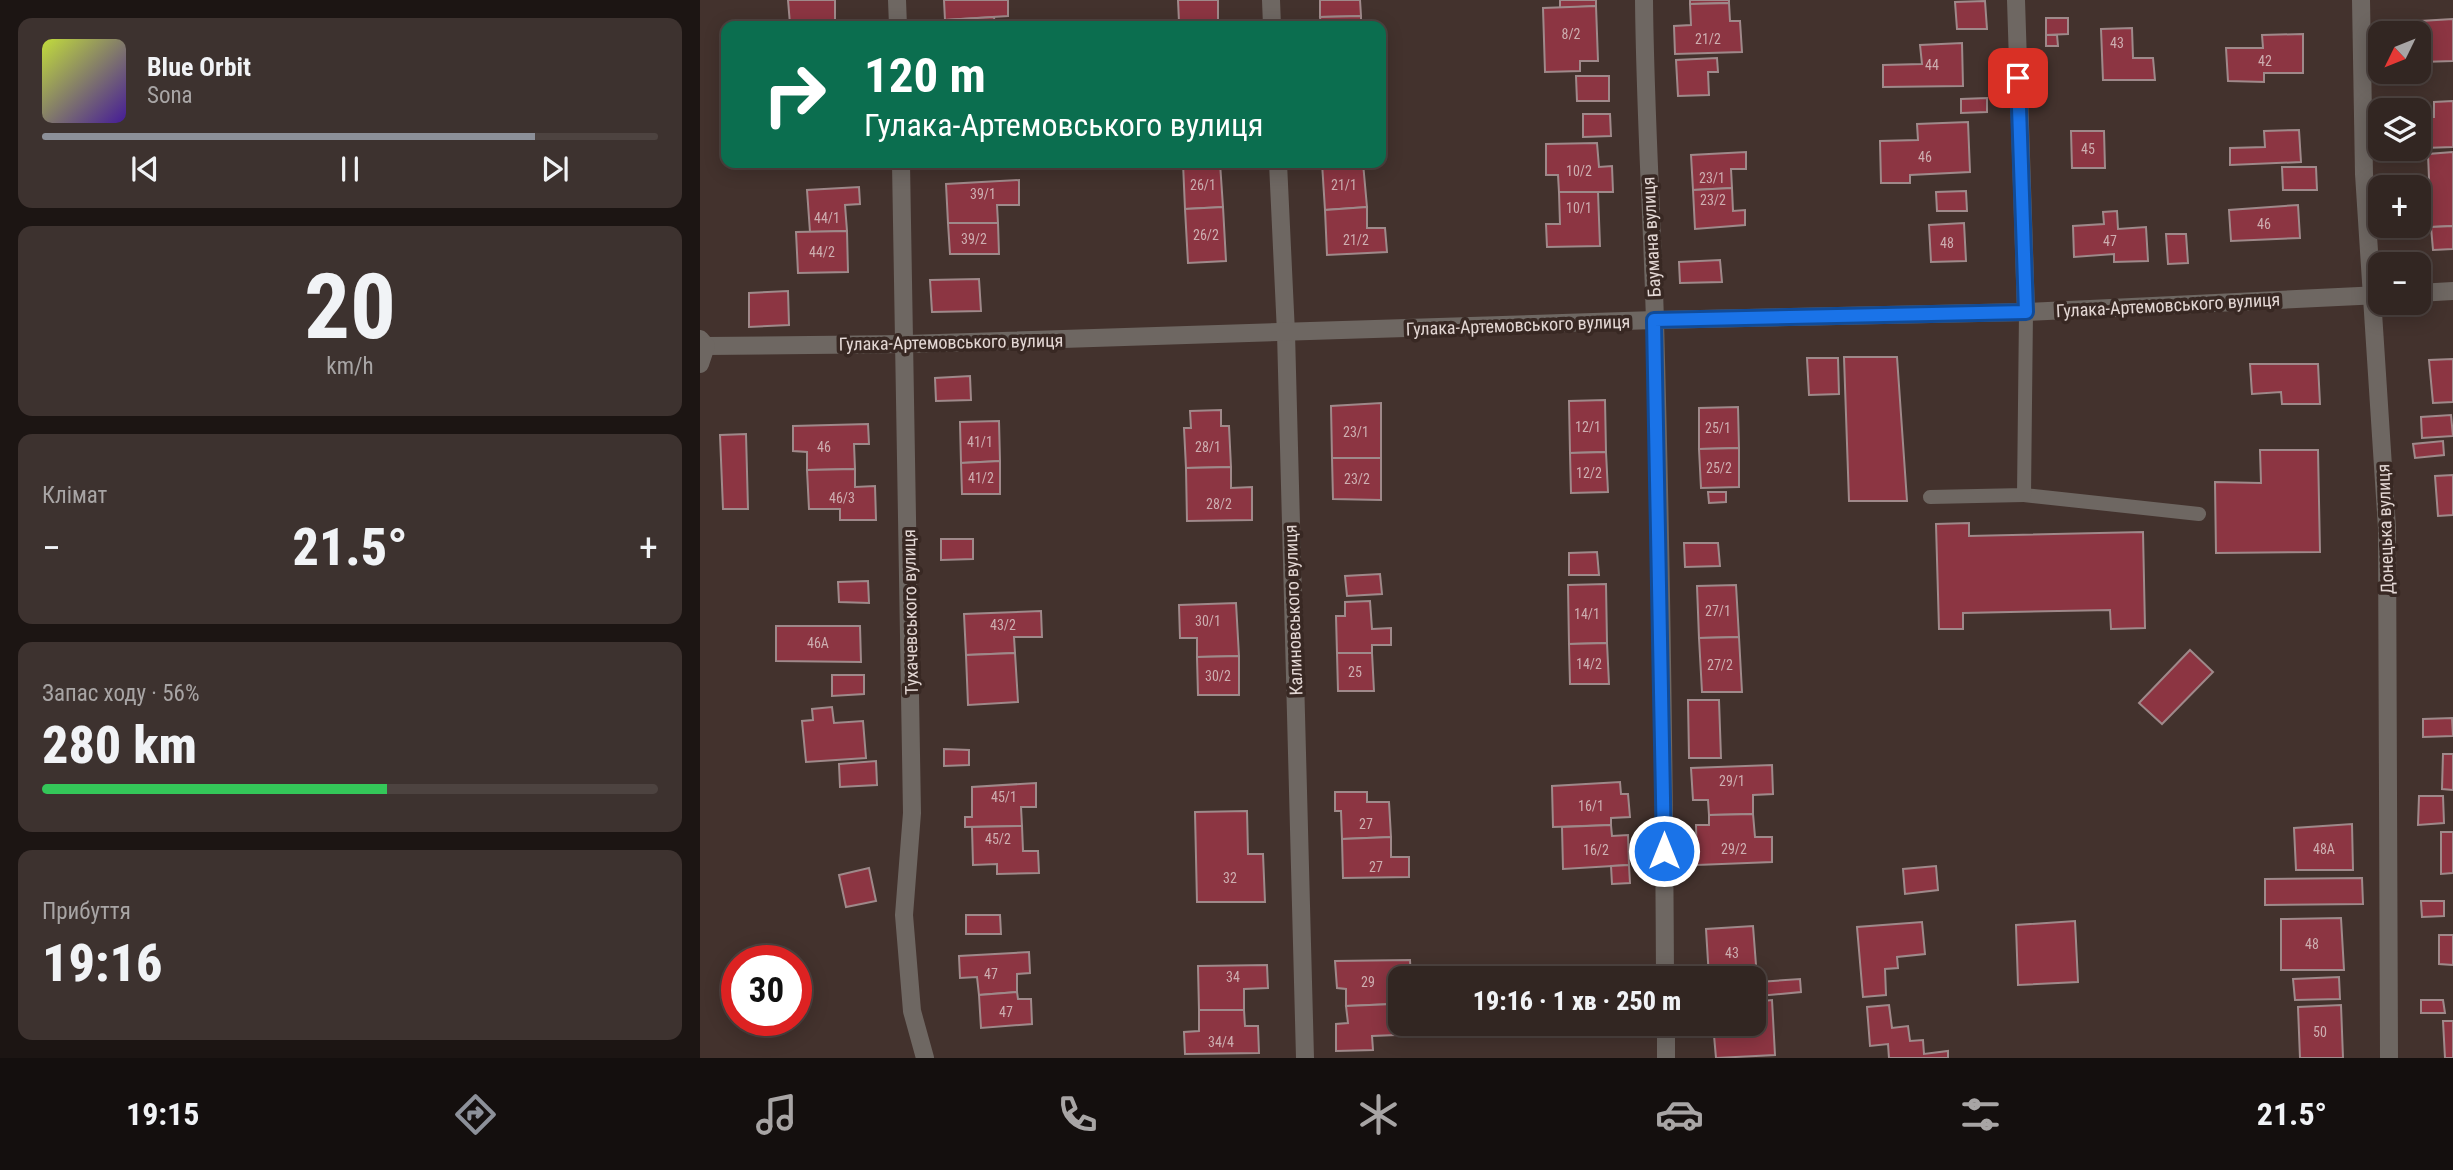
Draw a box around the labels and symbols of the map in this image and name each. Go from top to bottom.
north arrow [2368,21,2431,84]
house number: 8/2 [1561,26,1581,42]
house number: 21/2 [1695,31,1721,47]
house number: 43 [2110,35,2124,51]
pin [1988,48,2048,108]
house number: 42 [2258,53,2272,69]
house number: 44 [1925,57,1939,73]
house number: 45 [2081,141,2095,157]
house number: 46 [1918,149,1932,165]
house number: 10/2 [1566,163,1592,179]
house number: 23/1 [1699,170,1725,186]
street label: Баумана вулиця [1637,176,1665,298]
house number: 26/1 [1190,177,1216,193]
house number: 21/1 [1331,177,1357,193]
house number: 39/1 [970,186,996,202]
house number: 23/2 [1700,192,1726,208]
house number: 10/1 [1566,200,1592,216]
house number: 44/1 [814,210,840,226]
house number: 46 [2257,216,2271,232]
house number: 26/2 [1193,227,1219,243]
house number: 39/2 [961,231,987,247]
house number: 21/2 [1343,232,1369,248]
house number: 47 [2103,233,2117,249]
house number: 48 [1940,235,1954,251]
house number: 44/2 [809,244,835,260]
street label: Гулака-Артемовського вулиця [2055,289,2281,321]
street label: Гулака-Артемовського вулиця [1405,311,1631,339]
street label: Гулака-Артемовського вулиця [838,330,1064,354]
house number: 12/1 [1575,419,1601,435]
house number: 25/1 [1705,420,1731,436]
house number: 23/1 [1343,424,1369,440]
house number: 41/1 [967,434,993,450]
house number: 46 [817,439,831,455]
house number: 28/1 [1195,439,1221,455]
house number: 25/2 [1706,460,1732,476]
street label: Донецька вулиця [2372,463,2398,595]
house number: 12/2 [1576,465,1602,481]
house number: 41/2 [968,470,994,486]
house number: 23/2 [1344,471,1370,487]
house number: 46/3 [829,490,855,506]
house number: 28/2 [1206,496,1232,512]
street label: Калиновського вулиця [1280,524,1306,696]
street label: Тухачевського вулиця [898,529,922,695]
house number: 27/1 [1705,603,1731,619]
house number: 14/1 [1574,606,1600,622]
house number: 30/1 [1195,613,1221,629]
house number: 43/2 [990,617,1016,633]
house number: 46А [807,635,829,651]
house number: 14/2 [1576,656,1602,672]
house number: 27/2 [1707,657,1733,673]
house number: 25 [1348,664,1362,680]
house number: 30/2 [1205,668,1231,684]
house number: 29/1 [1719,773,1745,789]
house number: 45/1 [991,789,1017,805]
house number: 16/1 [1578,798,1604,814]
position arrow [1627,814,1701,888]
house number: 27 [1359,816,1373,832]
house number: 45/2 [985,831,1011,847]
house number: 29/2 [1721,841,1747,857]
house number: 48А [2313,841,2335,857]
house number: 16/2 [1583,842,1609,858]
house number: 27 [1369,859,1383,875]
house number: 32 [1223,870,1237,886]
house number: 48 [2305,936,2319,952]
speed limit sign: 30 [721,945,812,1036]
house number: 43 [1725,945,1739,961]
house number: 47 [984,966,998,982]
house number: 34 [1226,969,1240,985]
house number: 29 [1361,974,1375,990]
house number: 47 [999,1004,1013,1020]
house number: 50 [2313,1024,2327,1040]
house number: 34/4 [1208,1034,1234,1050]

